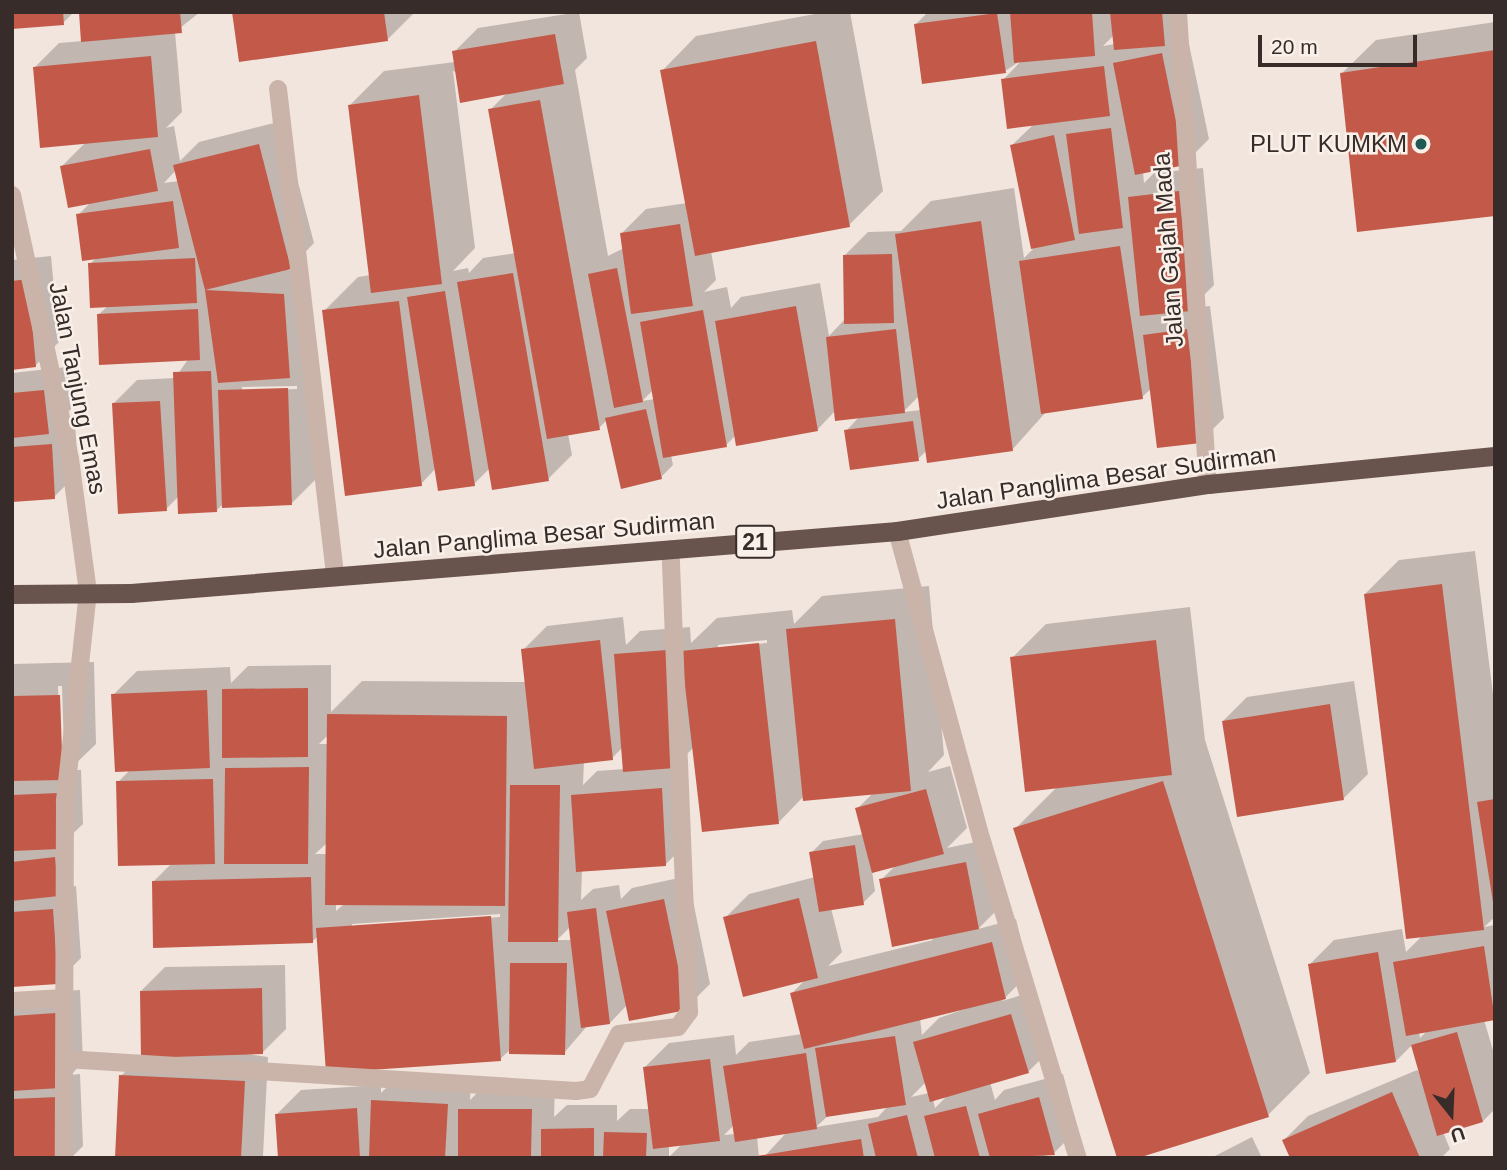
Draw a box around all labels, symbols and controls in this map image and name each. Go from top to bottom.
scale bar [1262,21,1421,65]
text: 20 m [1271,35,1318,58]
place label: PLUT KUMKM [1250,130,1407,158]
marker: PLUT KUMKM [1413,136,1429,152]
street label: Jalan Gajah Mada [1147,152,1189,348]
street label: Jalan Tanjung Emas [43,279,113,497]
street label: Jalan Panglima Besar Sudirman [934,439,1278,515]
street label: Jalan Panglima Besar Sudirman [372,506,716,564]
road number: 21 [734,522,776,562]
north arrow [1416,1079,1486,1149]
text: U [1448,1122,1467,1147]

